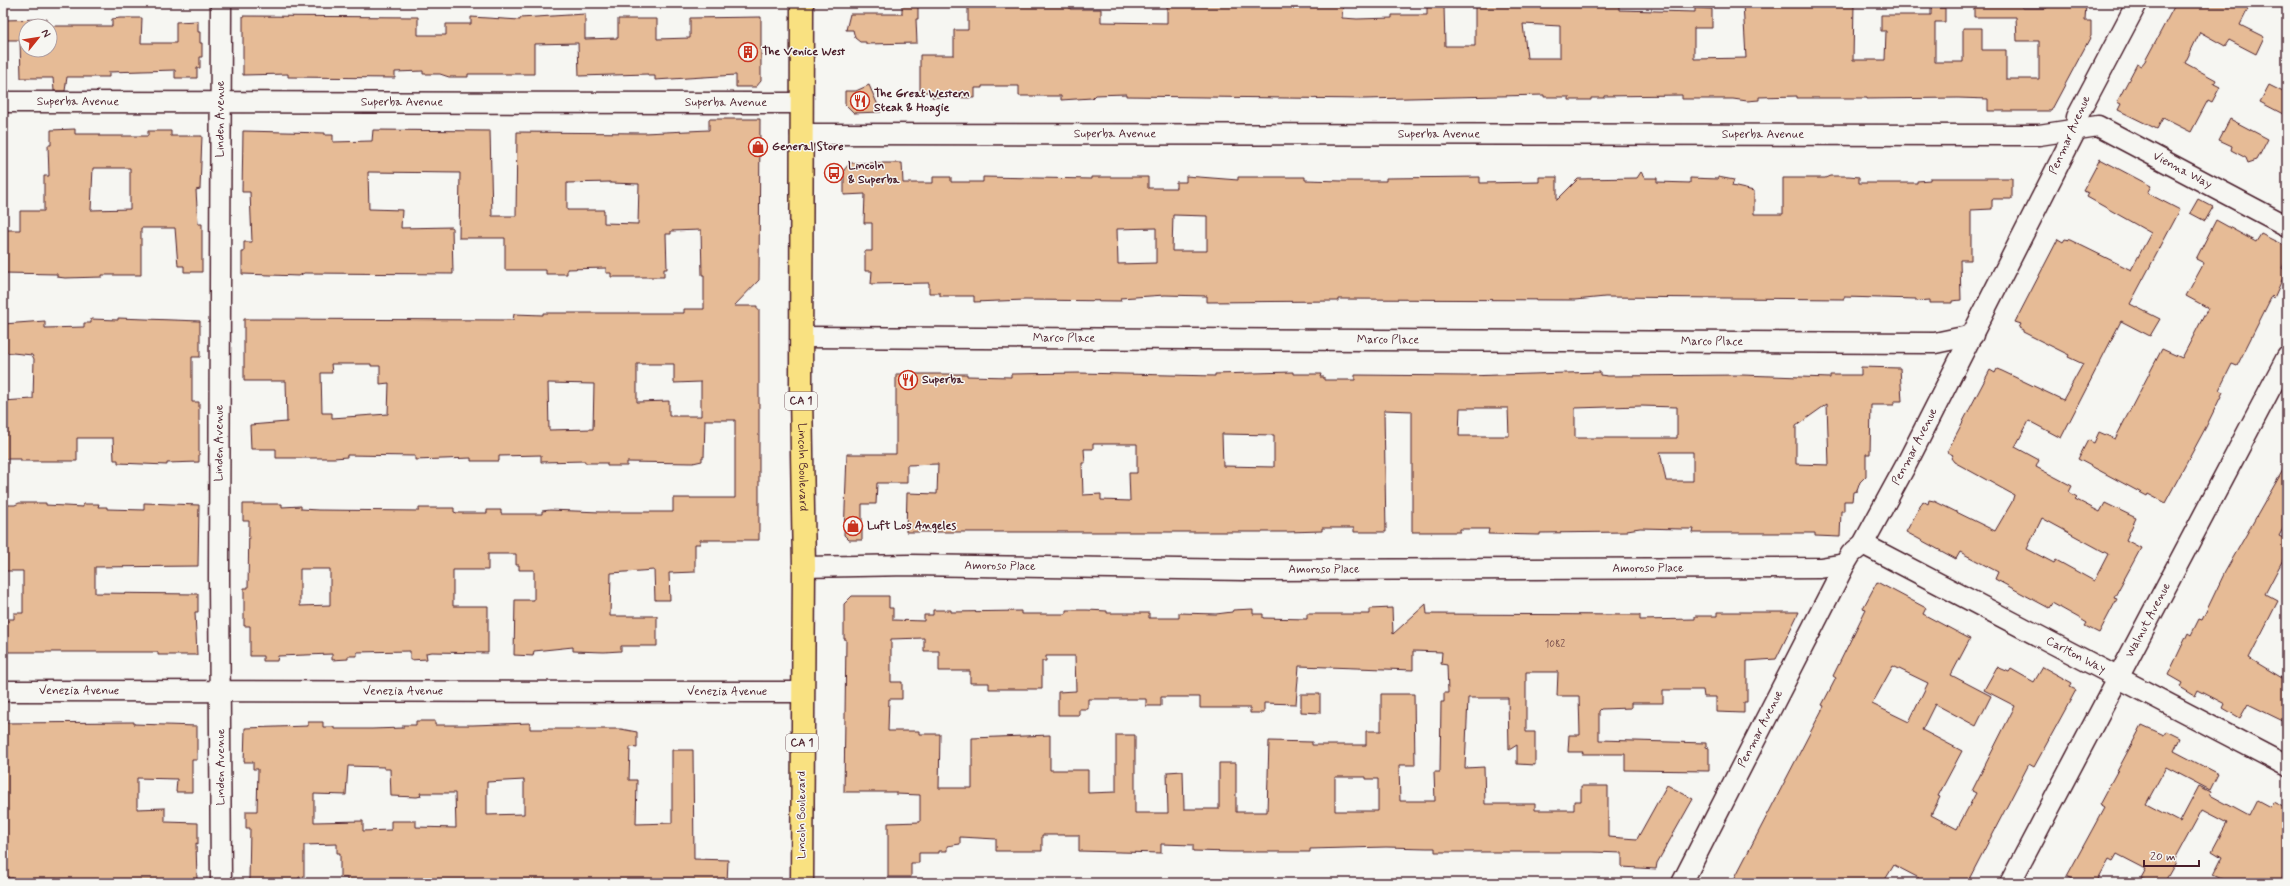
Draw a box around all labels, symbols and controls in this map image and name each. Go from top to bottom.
north arrow [18,18,58,58]
text: N [38,27,54,40]
building icon: The Venice West [737,41,759,63]
place label: The Venice West [762,44,846,60]
street label: Linden Avenue [212,80,229,158]
place label: The Great Western Steak & Hoagie [874,86,970,117]
restaurant icon: The Great Western Steak & Hoagie [849,90,871,112]
street label: Penmar Avenue [2045,93,2095,177]
street label: Superba Avenue [37,94,119,110]
street label: Superba Avenue [361,94,443,111]
street label: Superba Avenue [685,95,767,111]
street label: Superba Avenue [1074,126,1156,142]
street label: Superba Avenue [1398,126,1480,143]
street label: Superba Avenue [1722,127,1804,143]
shop icon: General Store [747,136,769,158]
place label: General Store [772,139,844,155]
street label: Vienna Way [2150,148,2215,193]
place label: Lincoln & Superba [848,158,900,188]
bus stop icon: Lincoln & Superba [823,162,845,184]
street label: Marco Place [1033,330,1095,347]
street label: Marco Place [1357,332,1419,348]
street label: Marco Place [1681,334,1743,350]
restaurant icon: Superba [897,369,919,391]
place label: Superba [922,372,964,388]
road number: CA 1 [785,392,817,410]
street label: Linden Avenue [211,404,228,482]
street label: Penmar Avenue [1888,405,1942,488]
street label: Lincoln Boulevard [794,423,811,511]
shop icon: Luft Los Angeles [842,515,864,537]
place label: Luft Los Angeles [867,518,956,534]
street label: Amoroso Place [964,558,1036,575]
street label: Amoroso Place [1612,560,1684,577]
street label: Amoroso Place [1288,562,1360,578]
street label: Walnut Avenue [2122,580,2175,661]
street label: Carlton Way [2043,633,2109,678]
house number: 1082 [1545,638,1565,651]
street label: Venezia Avenue [39,683,119,699]
street label: Venezia Avenue [363,683,443,700]
street label: Venezia Avenue [687,684,767,700]
street label: Penmar Avenue [1734,687,1787,770]
street label: Linden Avenue [213,728,229,805]
road number: CA 1 [786,734,818,752]
street label: Lincoln Boulevard [794,771,810,859]
scale bar [2144,842,2199,868]
text: 20 m [2150,849,2176,865]

